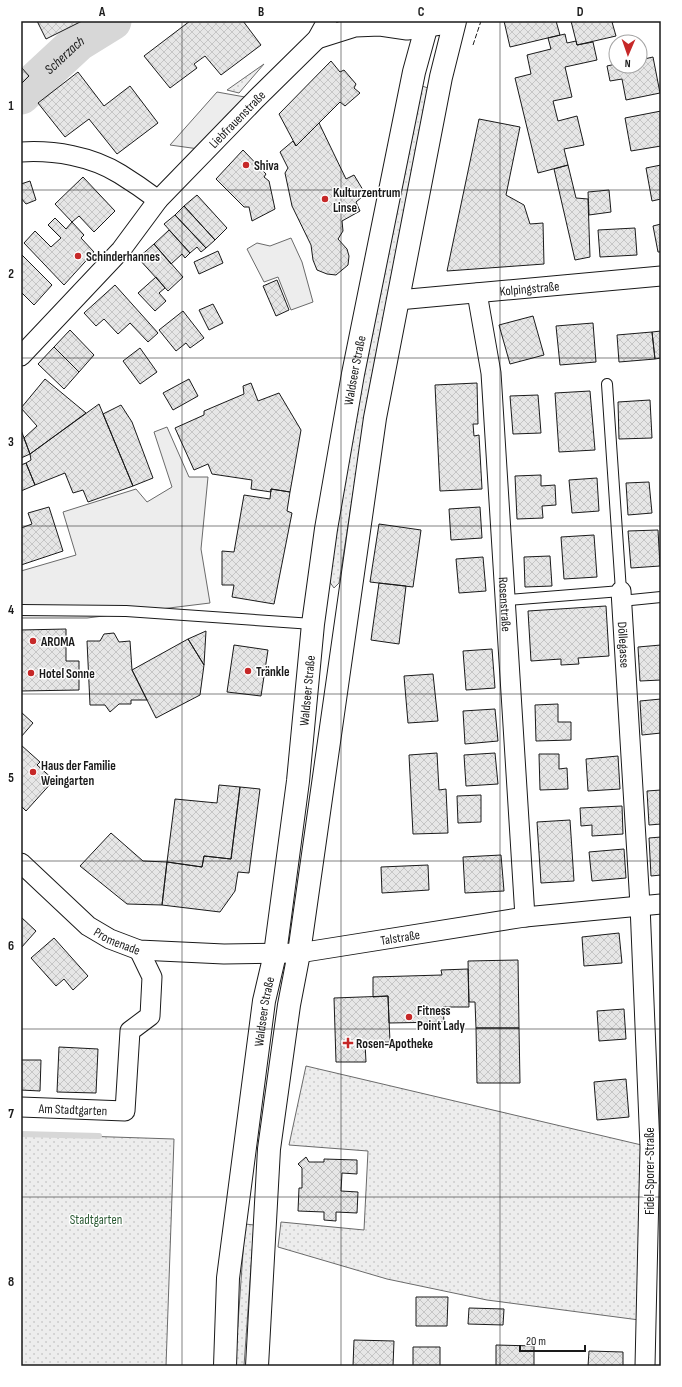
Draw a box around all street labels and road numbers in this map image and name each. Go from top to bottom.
street label: Liebfrauenstraße [206,87,269,152]
street label: Kolpingstraße [499,278,560,300]
street label: Waldseer Straße [341,334,370,407]
street label: Rosenstraße [495,577,514,632]
street label: Döllegasse [614,621,633,669]
street label: Waldseer Straße [296,655,319,727]
street label: Promenade [91,924,143,959]
street label: Talstraße [379,927,421,949]
street label: Waldseer Straße [251,975,278,1048]
street label: Am Stadtgarten [37,1101,108,1119]
street label: Fidel-Sporer-Straße [642,1127,658,1215]

